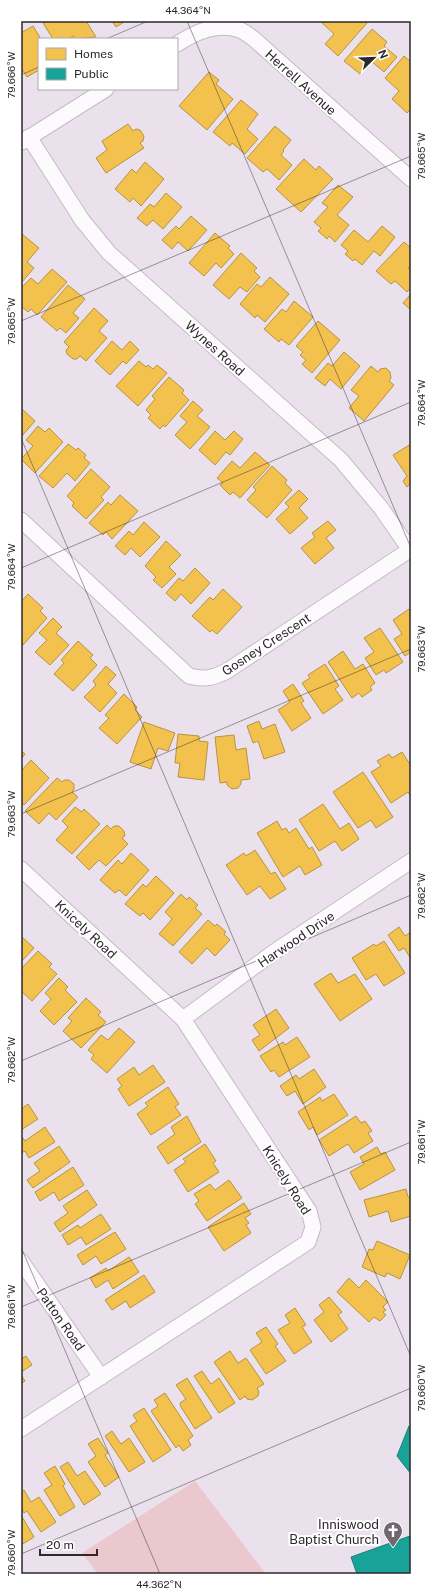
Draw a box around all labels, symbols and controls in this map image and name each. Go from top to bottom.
text: 44.364°N [165,4,211,16]
legend [38,38,178,90]
north arrow [354,38,394,78]
text: Homes [74,47,113,61]
street label: Herrell Avenue [262,47,339,118]
text: N [376,48,390,60]
text: 79.666°W [5,51,17,99]
text: Public [74,67,109,81]
text: 79.665°W [415,132,427,180]
text: 79.665°W [5,297,17,345]
street label: Wynes Road [182,318,247,379]
text: 79.664°W [415,379,427,427]
text: 79.664°W [5,543,17,591]
street label: Gosney Crescent [219,610,313,679]
text: 79.663°W [415,625,427,673]
text: 79.663°W [5,790,17,838]
text: 79.662°W [415,872,427,919]
street label: Knicely Road [52,897,119,962]
street label: Harwood Drive [255,908,337,971]
text: 79.662°W [5,1036,17,1083]
text: 79.661°W [415,1119,427,1164]
street label: Knicely Road [259,1143,314,1218]
text: 79.661°W [5,1284,17,1329]
street label: Patton Road [33,1285,88,1354]
text: 79.660°W [415,1364,427,1411]
place label: Inniswood Baptist Church [289,1517,379,1547]
church icon: Inniswood Baptist Church [382,1520,404,1548]
text: 79.660°W [5,1529,17,1576]
scale bar [40,1531,97,1557]
text: 20 m [46,1538,74,1552]
text: 44.362°N [136,1578,182,1590]

